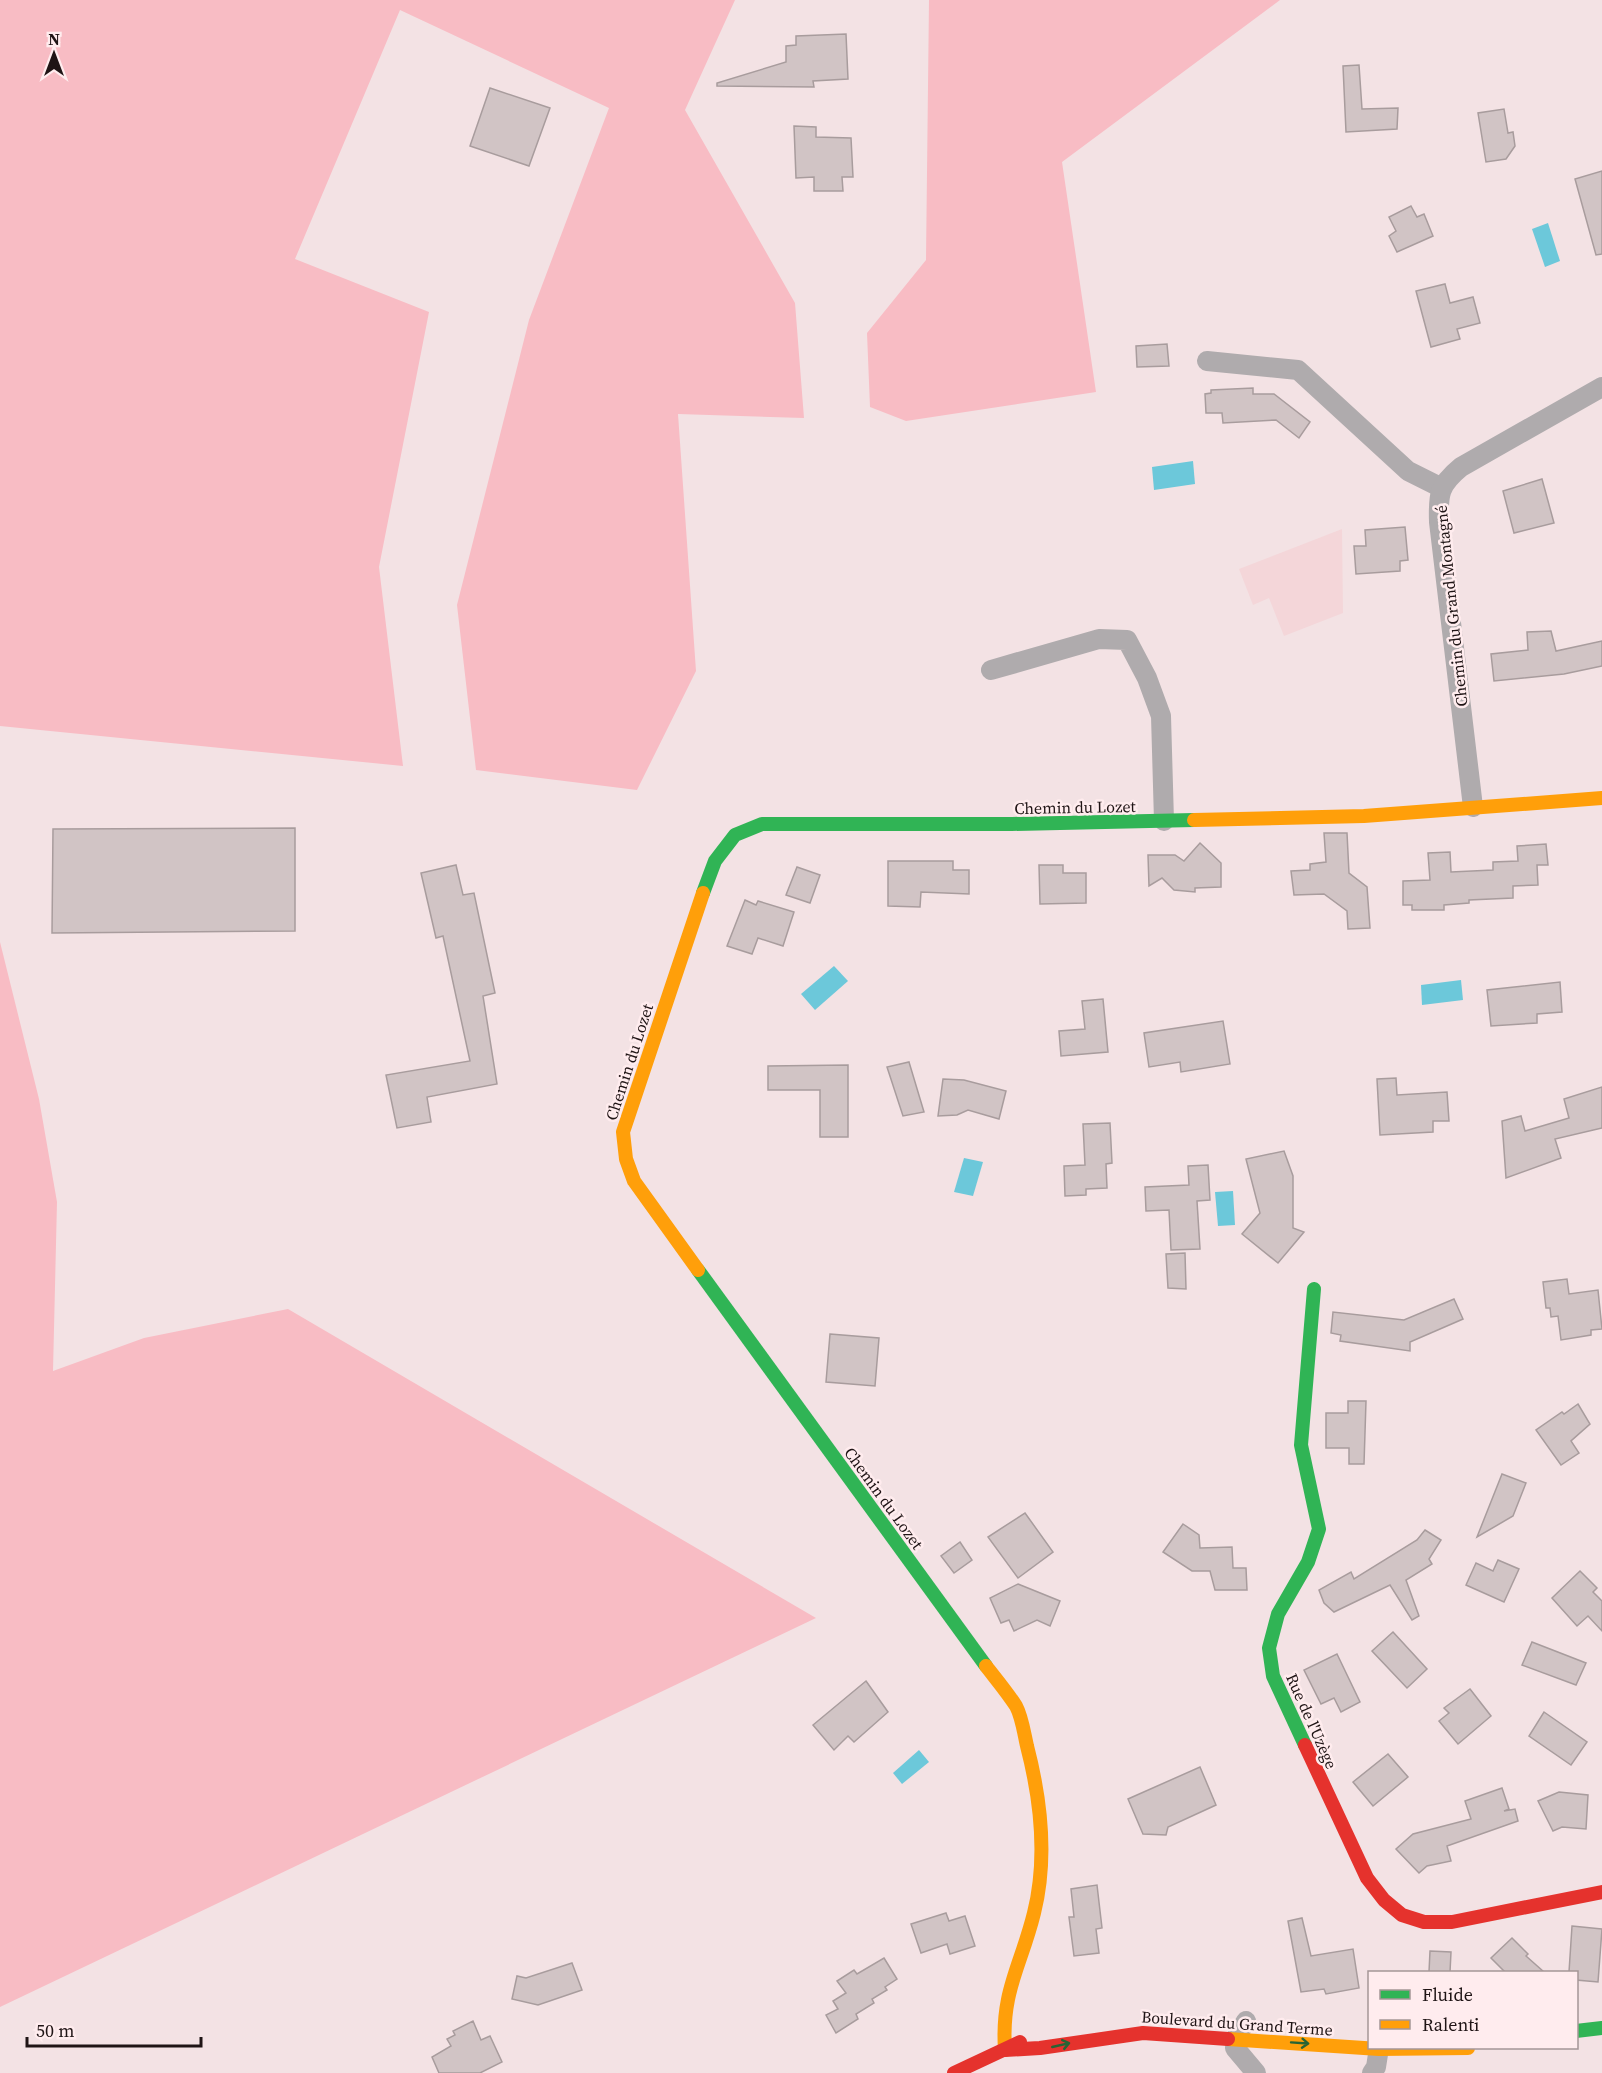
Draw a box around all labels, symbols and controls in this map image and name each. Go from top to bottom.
north arrow [24,24,84,84]
text: N [48,28,60,50]
street label: Chemin du Grand Montagné [1429,504,1473,708]
street label: Chemin du Lozet [1014,795,1137,819]
street label: Chemin du Lozet [600,1000,658,1123]
street label: Chemin du Lozet [839,1442,929,1554]
street label: Rue de l'Uzège [1281,1670,1343,1772]
legend [1368,1971,1578,2049]
text: Fluide [1422,1982,1473,2007]
street label: Boulevard du Grand Terme [1141,2005,1333,2041]
scale bar [27,2010,201,2048]
text: Ralenti [1422,2012,1479,2037]
text: 50 m [36,2018,74,2043]
one-way arrow [1289,2038,1309,2049]
one-way arrow [1051,2039,1070,2050]

